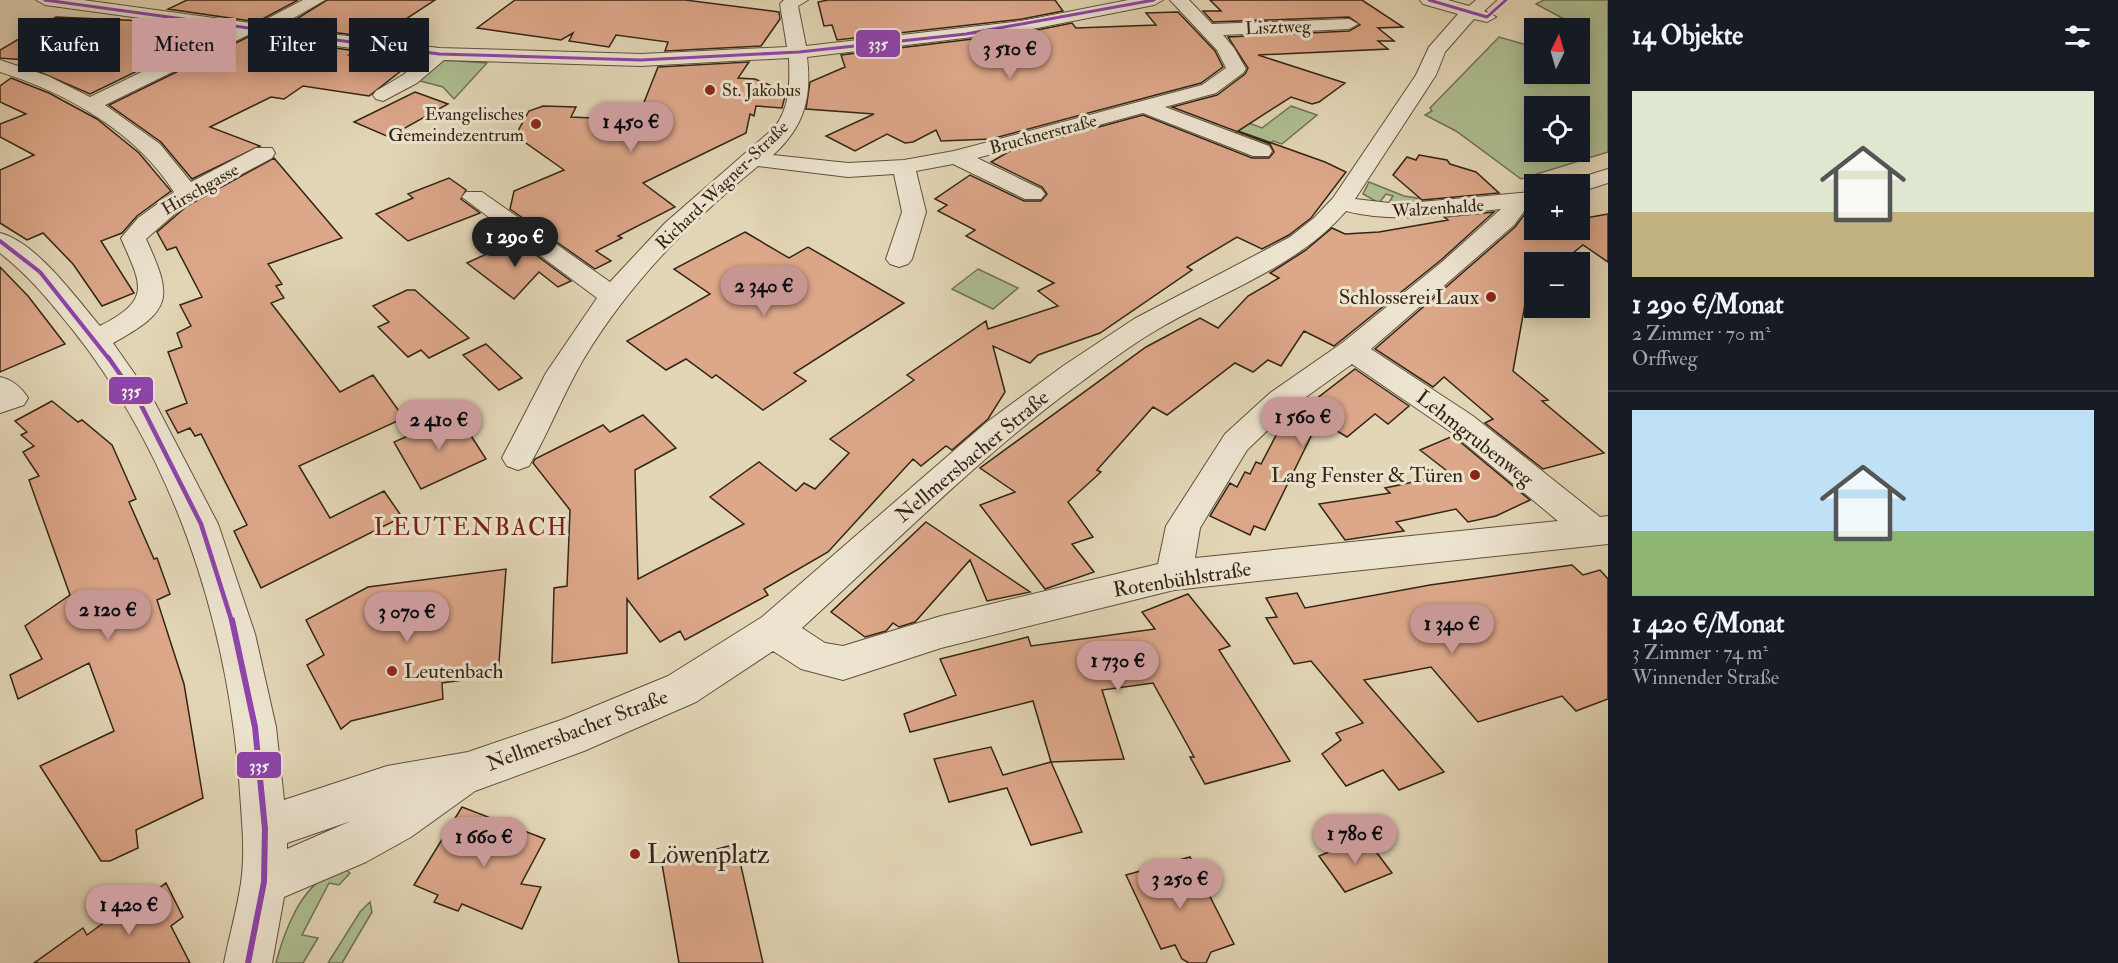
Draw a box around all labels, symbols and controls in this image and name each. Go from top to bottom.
street label: Lisztweg [1245,15,1312,40]
chip: Kaufen [18,18,120,72]
chip: Mieten [132,18,236,72]
chip: Filter [248,18,337,72]
chip: Neu [349,18,429,72]
north arrow [1524,18,1590,84]
map controls [1524,18,1590,318]
text: 14 Objekte [1632,20,1743,52]
icon: filters [2061,20,2094,53]
line badge: 335 [855,29,901,58]
pin: 3 510 € [955,29,1065,80]
text: 335 [868,34,889,54]
text: 3 510 € [983,36,1037,61]
place label: St. Jakobus [722,79,801,102]
marker: St. Jakobus [703,83,717,97]
button: locate [1524,96,1590,162]
pin: 1 450 € [576,102,686,153]
place label: Evangelisches Gemeindezentrum [388,103,524,147]
text: 1 450 € [603,109,659,134]
street label: Brucknerstraße [987,109,1100,160]
street label: Richard-Wagner-Straße [651,116,794,255]
marker: Evangelisches Gemeindezentrum [529,117,543,131]
icon: home [1809,130,1917,238]
street label: Hirschgasse [158,158,243,221]
button: + [1524,174,1590,240]
street label: Walzenhalde [1390,194,1485,223]
pin: 1 290 € [460,217,570,268]
text: 1 290 € [486,224,544,249]
button: − [1524,252,1590,318]
pin: 2 340 € [709,266,819,317]
text: 2 340 € [735,273,793,298]
place label: Schlosserei Laux [1339,284,1480,311]
text: 1 290 €/Monat [1632,289,1784,321]
marker: Schlosserei Laux [1484,290,1498,304]
text: 2 Zimmer · 70 m² [1632,321,1771,346]
text: Orffweg [1632,346,1698,371]
line badge: 335 [108,376,154,405]
text: 335 [121,381,142,401]
street label: Nellmersbacher Straße [890,384,1055,529]
street label: Lehmgrubenweg [1410,384,1539,493]
pin: 1 560 € [1248,397,1358,448]
pin: 2 410 € [384,400,494,451]
text: 1 560 € [1275,404,1331,429]
text: 2 410 € [410,407,468,432]
icon: home [1809,449,1917,557]
place label: Lang Fenster & Türen [1271,462,1463,489]
marker: Lang Fenster & Türen [1468,468,1482,482]
district label: LEUTENBACH [374,512,568,543]
street label: Rotenbühlstraße [1111,555,1253,604]
pin: 2 120 € [53,590,163,641]
pin: 3 070 € [352,592,462,643]
text: 2 120 € [79,597,137,622]
text: 3 070 € [378,599,436,624]
pin: 1 340 € [1397,604,1507,655]
text: 1 420 €/Monat [1632,608,1784,640]
text: 1 340 € [1424,611,1480,636]
text: 3 Zimmer · 74 m² [1632,640,1768,665]
pin: 1 730 € [1063,641,1173,692]
text: 1 730 € [1091,648,1145,673]
place label: Leutenbach [404,658,504,685]
marker: Leutenbach [385,664,399,678]
text: Winnender Straße [1632,665,1779,690]
street label: Nellmersbacher Straße [483,683,672,778]
line badge: 335 [236,751,282,779]
text: 335 [249,756,270,776]
pin: 1 780 € [1300,814,1410,865]
pin: 1 660 € [429,817,539,868]
text: 1 780 € [1327,821,1383,846]
text: 1 660 € [455,824,513,849]
place label: Löwenplatz [647,839,770,872]
marker: Löwenplatz [628,847,642,861]
pin: 3 250 € [1125,859,1235,910]
text: 3 250 € [1152,866,1208,891]
pin: 1 420 € [74,885,184,936]
text: 1 420 € [100,892,158,917]

